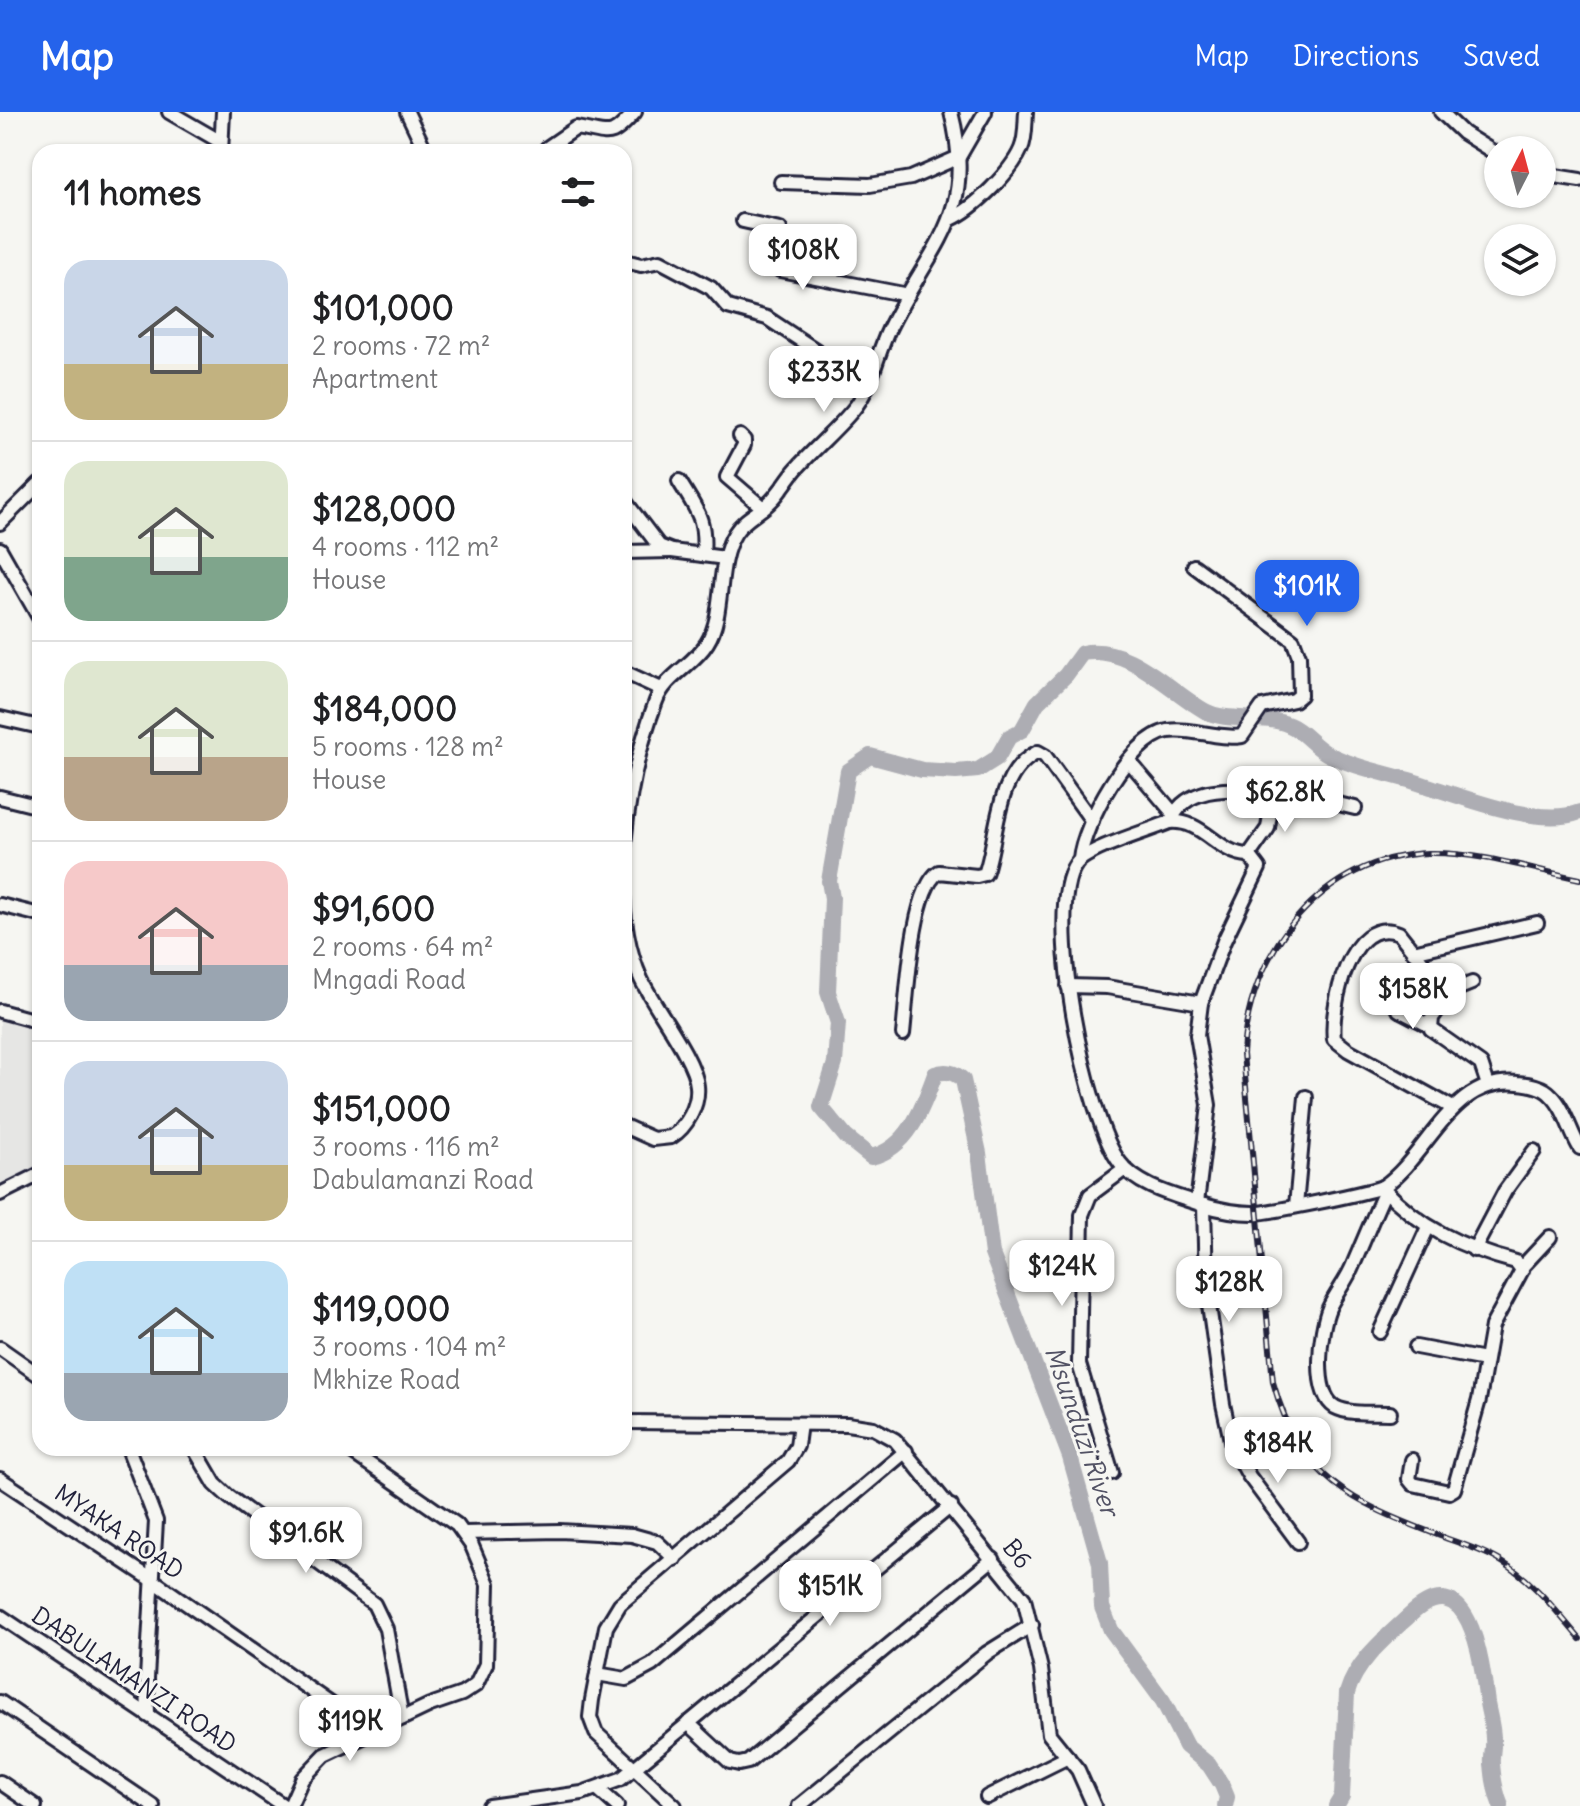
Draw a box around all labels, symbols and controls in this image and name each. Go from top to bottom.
text: Map [40,33,114,80]
text: Map [1194,38,1249,74]
text: Directions [1293,38,1419,74]
text: Saved [1463,38,1540,74]
north arrow [1484,136,1556,208]
map controls [1484,136,1556,296]
icon: filters [556,170,600,214]
text: 11 homes [64,171,201,214]
pin: $108K [747,224,859,292]
button: layers [1484,224,1556,296]
text: $108K [767,233,839,266]
text: $101,000 [312,286,454,329]
icon: home [128,292,224,388]
text: 2 rooms · 72 m² [312,329,491,362]
pin: $233K [768,346,880,414]
text: $233K [787,355,861,388]
text: Apartment [312,362,438,395]
text: $128,000 [312,487,456,530]
icon: home [128,493,224,589]
text: 4 rooms · 112 m² [312,530,499,563]
pin: $101K [1251,560,1363,628]
text: House [312,563,386,596]
text: $101K [1273,569,1341,602]
text: $184,000 [312,687,457,730]
icon: home [128,693,224,789]
text: 5 rooms · 128 m² [312,730,504,763]
text: House [312,763,386,796]
pin: $62.8K [1220,766,1350,834]
text: $62.8K [1245,775,1325,808]
text: $91,600 [312,887,435,930]
icon: home [128,893,224,989]
text: 2 rooms · 64 m² [312,930,494,963]
text: Mngadi Road [312,963,466,996]
pin: $158K [1357,963,1469,1031]
text: $158K [1378,972,1448,1005]
text: $151,000 [312,1087,451,1130]
icon: home [128,1093,224,1189]
text: 3 rooms · 116 m² [312,1130,500,1163]
text: Dabulamanzi Road [312,1163,534,1196]
pin: $124K [1006,1240,1118,1308]
text: $124K [1027,1249,1097,1282]
pin: $128K [1173,1256,1285,1324]
text: $128K [1194,1265,1264,1298]
text: $119,000 [312,1287,450,1330]
icon: home [128,1293,224,1389]
text: 3 rooms · 104 m² [312,1330,507,1363]
water label: Msunduzi River [1038,1342,1128,1523]
text: Mkhize Road [312,1363,460,1396]
pin: $184K [1222,1417,1334,1485]
text: $184K [1243,1426,1313,1459]
street label: MYAKA ROAD [49,1477,190,1585]
pin: $91.6K [241,1507,371,1575]
text: $91.6K [268,1516,344,1549]
street label: B6 [997,1532,1039,1574]
pin: $151K [774,1560,886,1628]
text: $151K [797,1569,863,1602]
street label: DABULAMANZI ROAD [27,1600,243,1759]
pin: $119K [294,1695,406,1763]
text: $119K [317,1704,383,1737]

